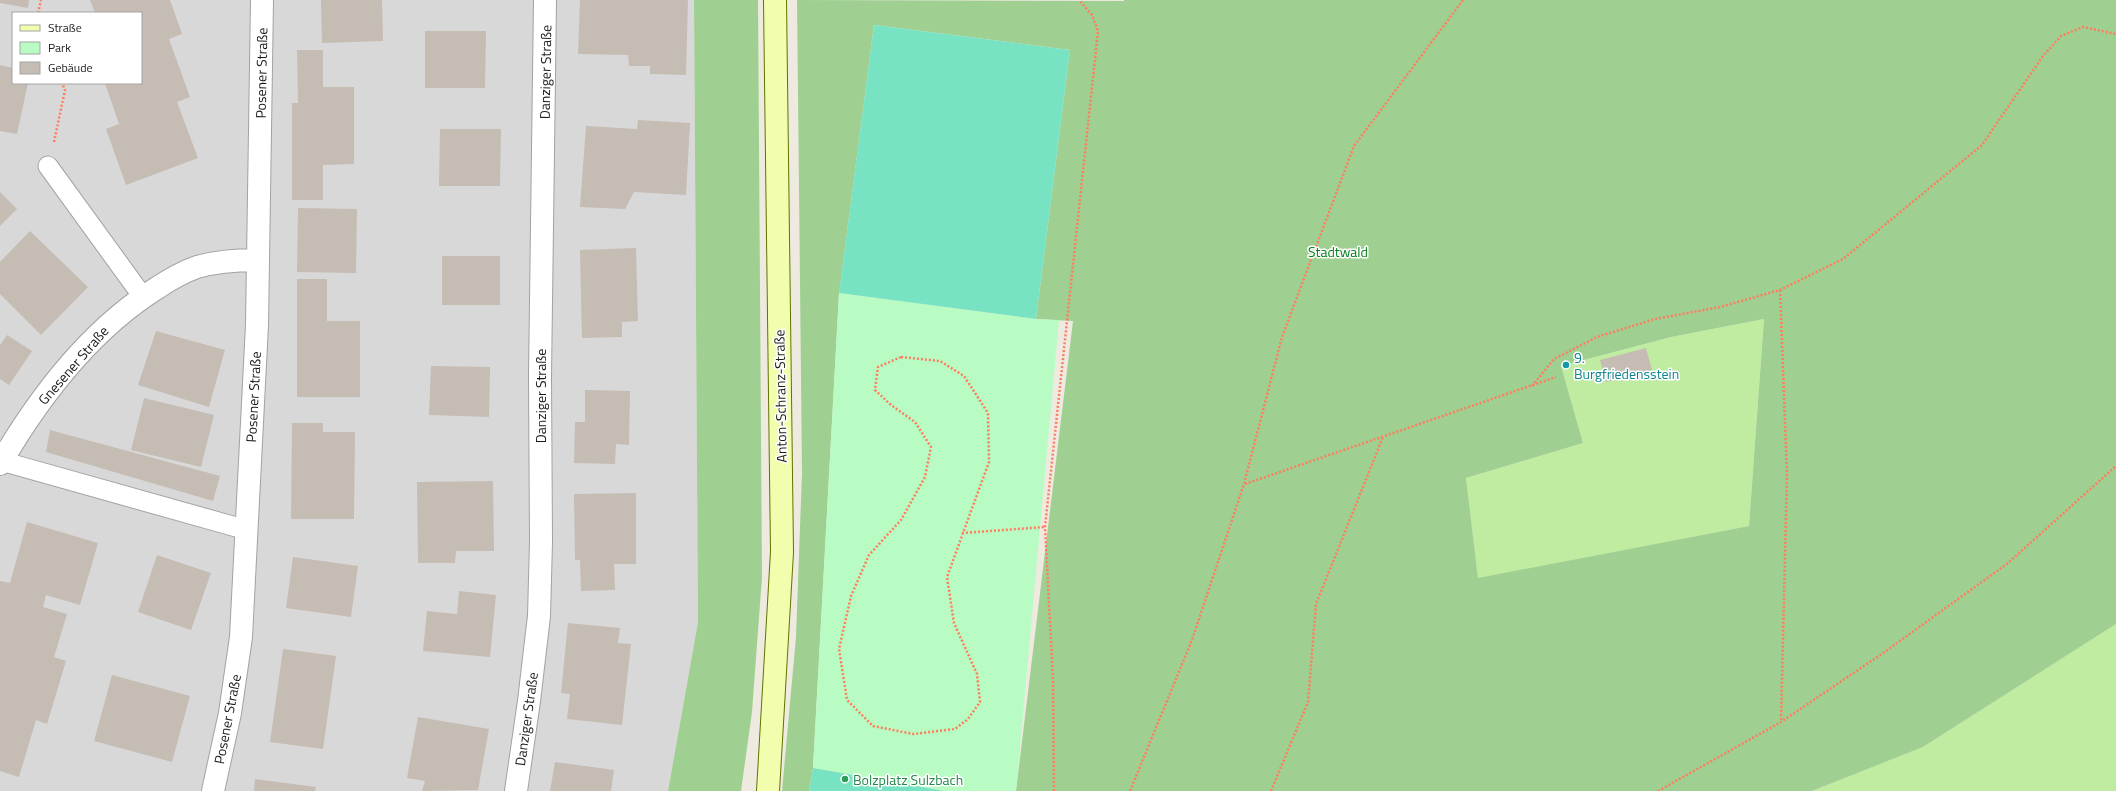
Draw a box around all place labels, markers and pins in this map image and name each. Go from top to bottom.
place label: 9. Burgfriedensstein [1574,347,1679,384]
marker: 9. Burgfriedensstein [1561,360,1571,370]
place label: Bolzplatz Sulzbach [853,769,963,790]
marker: Bolzplatz Sulzbach [840,774,850,784]

